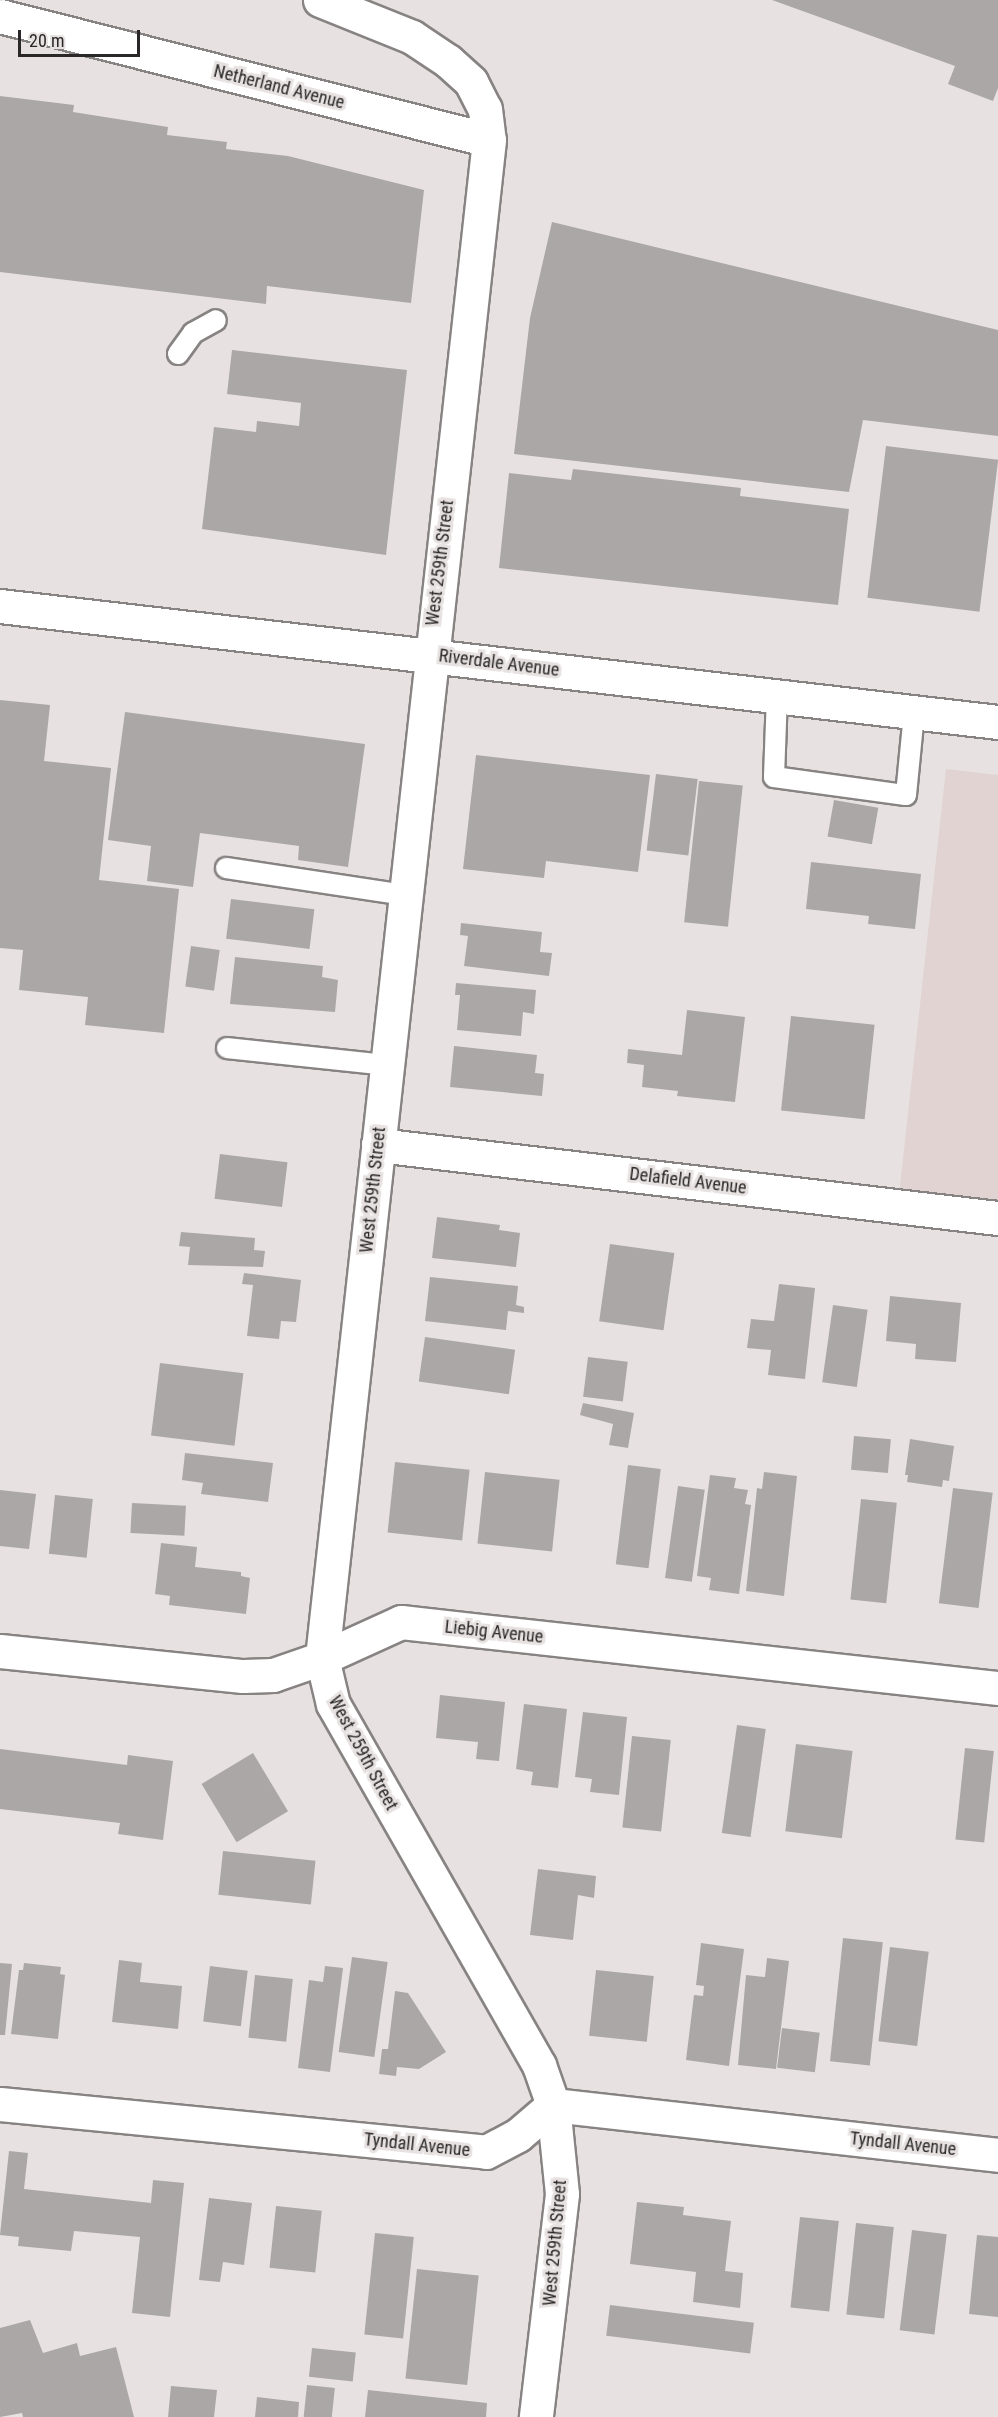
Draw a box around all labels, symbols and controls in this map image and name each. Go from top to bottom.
scale bar [21,18,142,56]
text: 20 m [29,30,64,51]
street label: Netherland Avenue [211,60,347,114]
street label: West 259th Street [422,499,458,627]
street label: Riverdale Avenue [438,645,560,681]
street label: West 259th Street [356,1126,390,1254]
street label: Delafield Avenue [628,1163,748,1199]
street label: Liebig Avenue [444,1616,544,1648]
street label: West 259th Street [324,1692,402,1814]
street label: Tyndall Avenue [849,2128,957,2160]
street label: Tyndall Avenue [363,2129,471,2161]
street label: West 259th Street [539,2179,571,2307]

